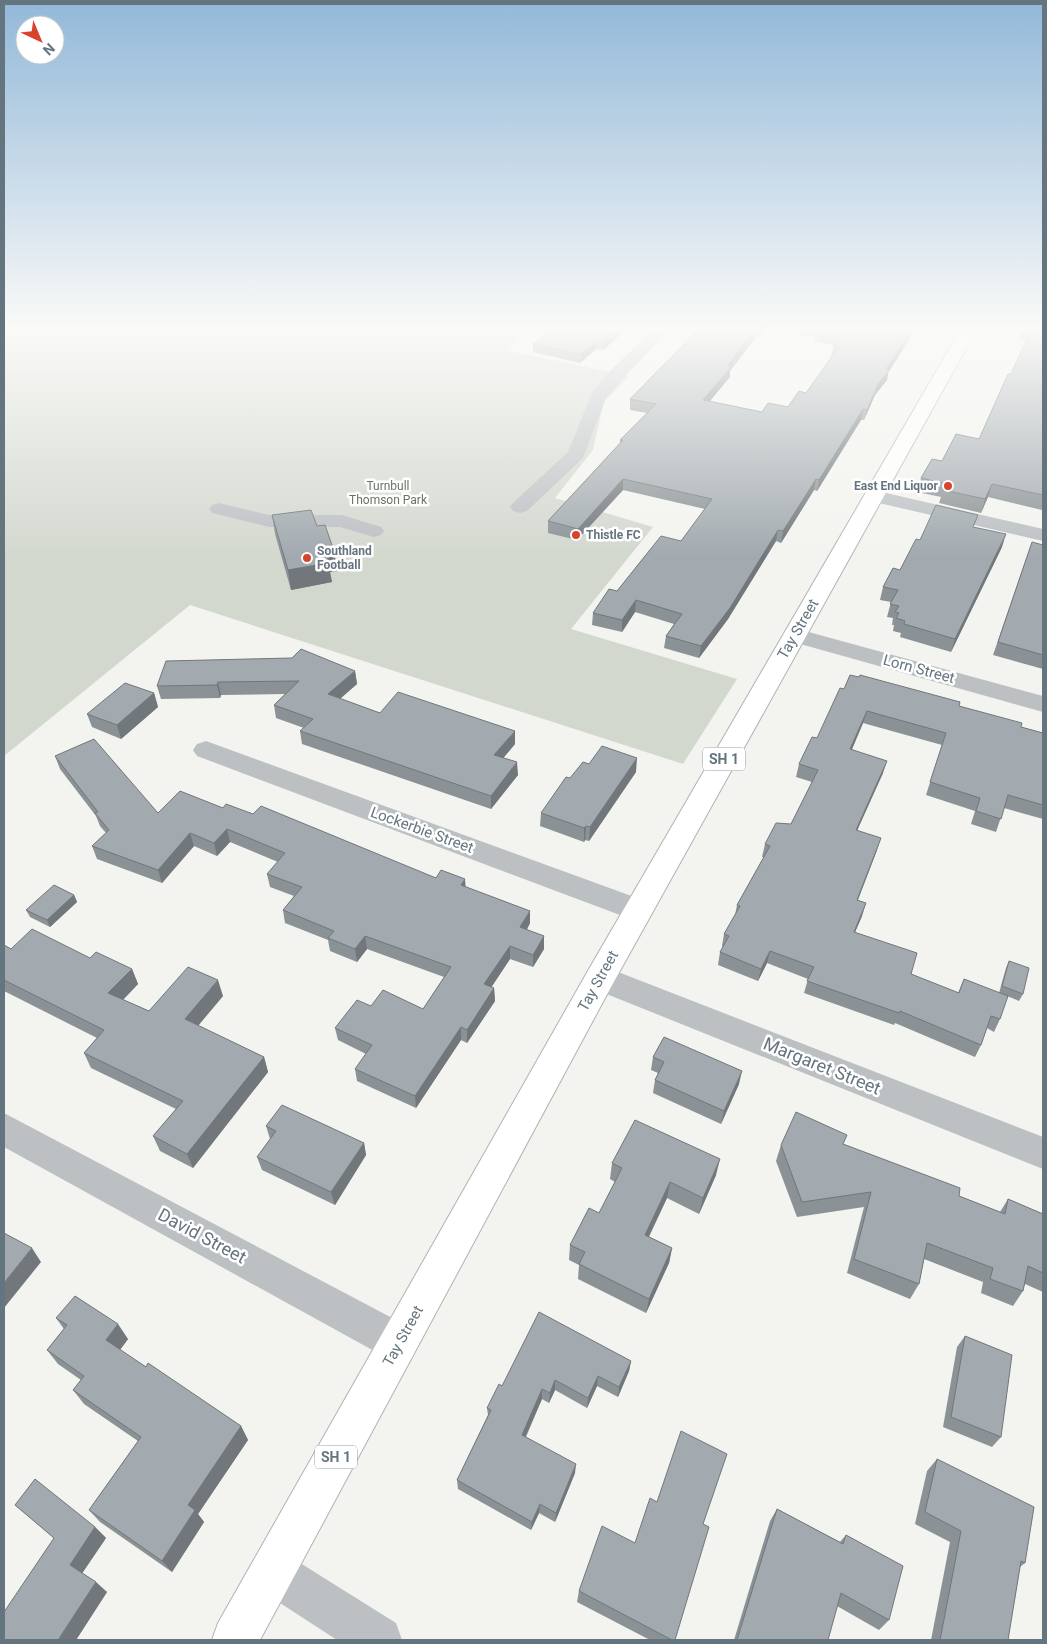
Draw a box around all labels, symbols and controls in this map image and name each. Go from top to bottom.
north arrow [15,15,65,65]
text: N [40,40,58,59]
park label: Turnbull Thomson Park [349,479,428,507]
place label: East End Liquor [854,479,939,493]
marker: East End Liquor [942,480,954,492]
place label: Thistle FC [586,528,641,542]
marker: Thistle FC [570,529,582,541]
place label: Southland Football [317,544,372,572]
marker: Southland Football [301,552,313,564]
street label: Tay Street [774,596,822,662]
street label: Lorn Street [881,651,957,687]
road number: SH 1 [703,748,745,771]
street label: Lockerbie Street [368,803,476,857]
street label: Tay Street [574,947,622,1014]
street label: Margaret Street [760,1032,884,1099]
street label: David Street [155,1204,250,1268]
street label: Tay Street [379,1302,427,1369]
road number: SH 1 [315,1445,357,1468]

